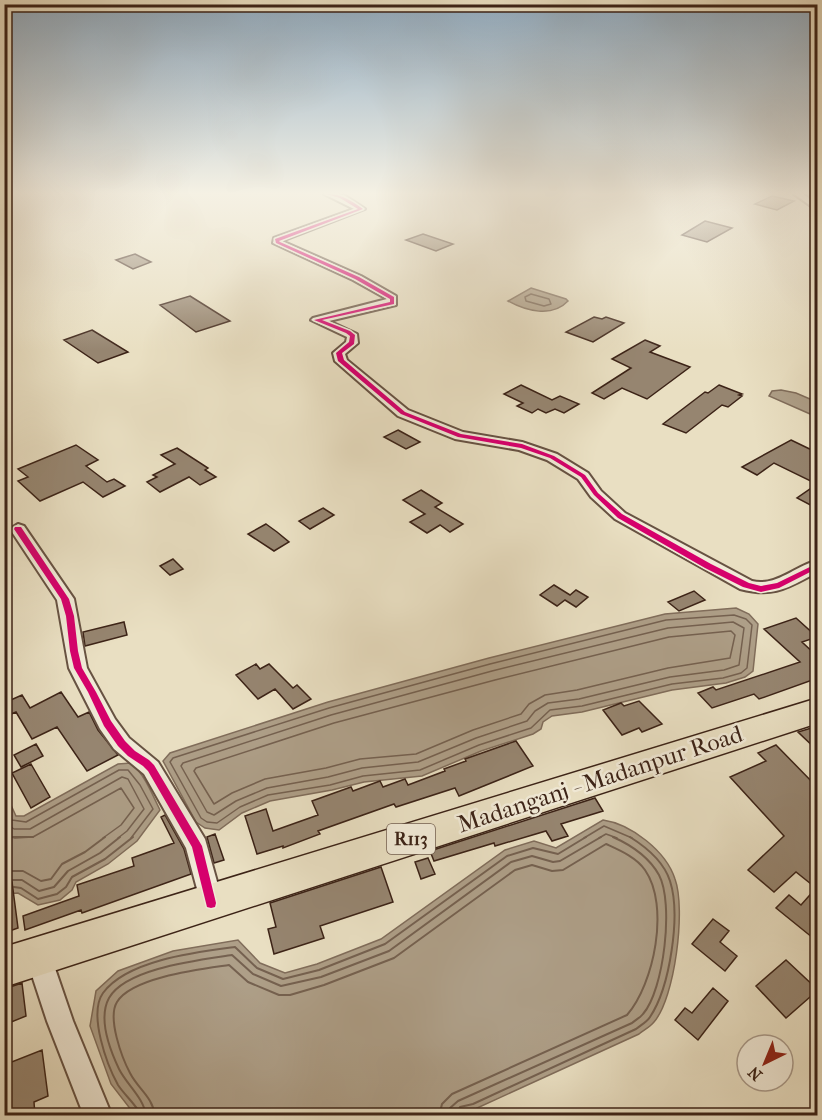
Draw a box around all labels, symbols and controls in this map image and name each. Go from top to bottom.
street label: Madanganj - Madanpur Road [454,719,747,838]
road number: R113 [387,824,435,854]
north arrow [735,1033,795,1093]
text: N [744,1062,766,1085]

